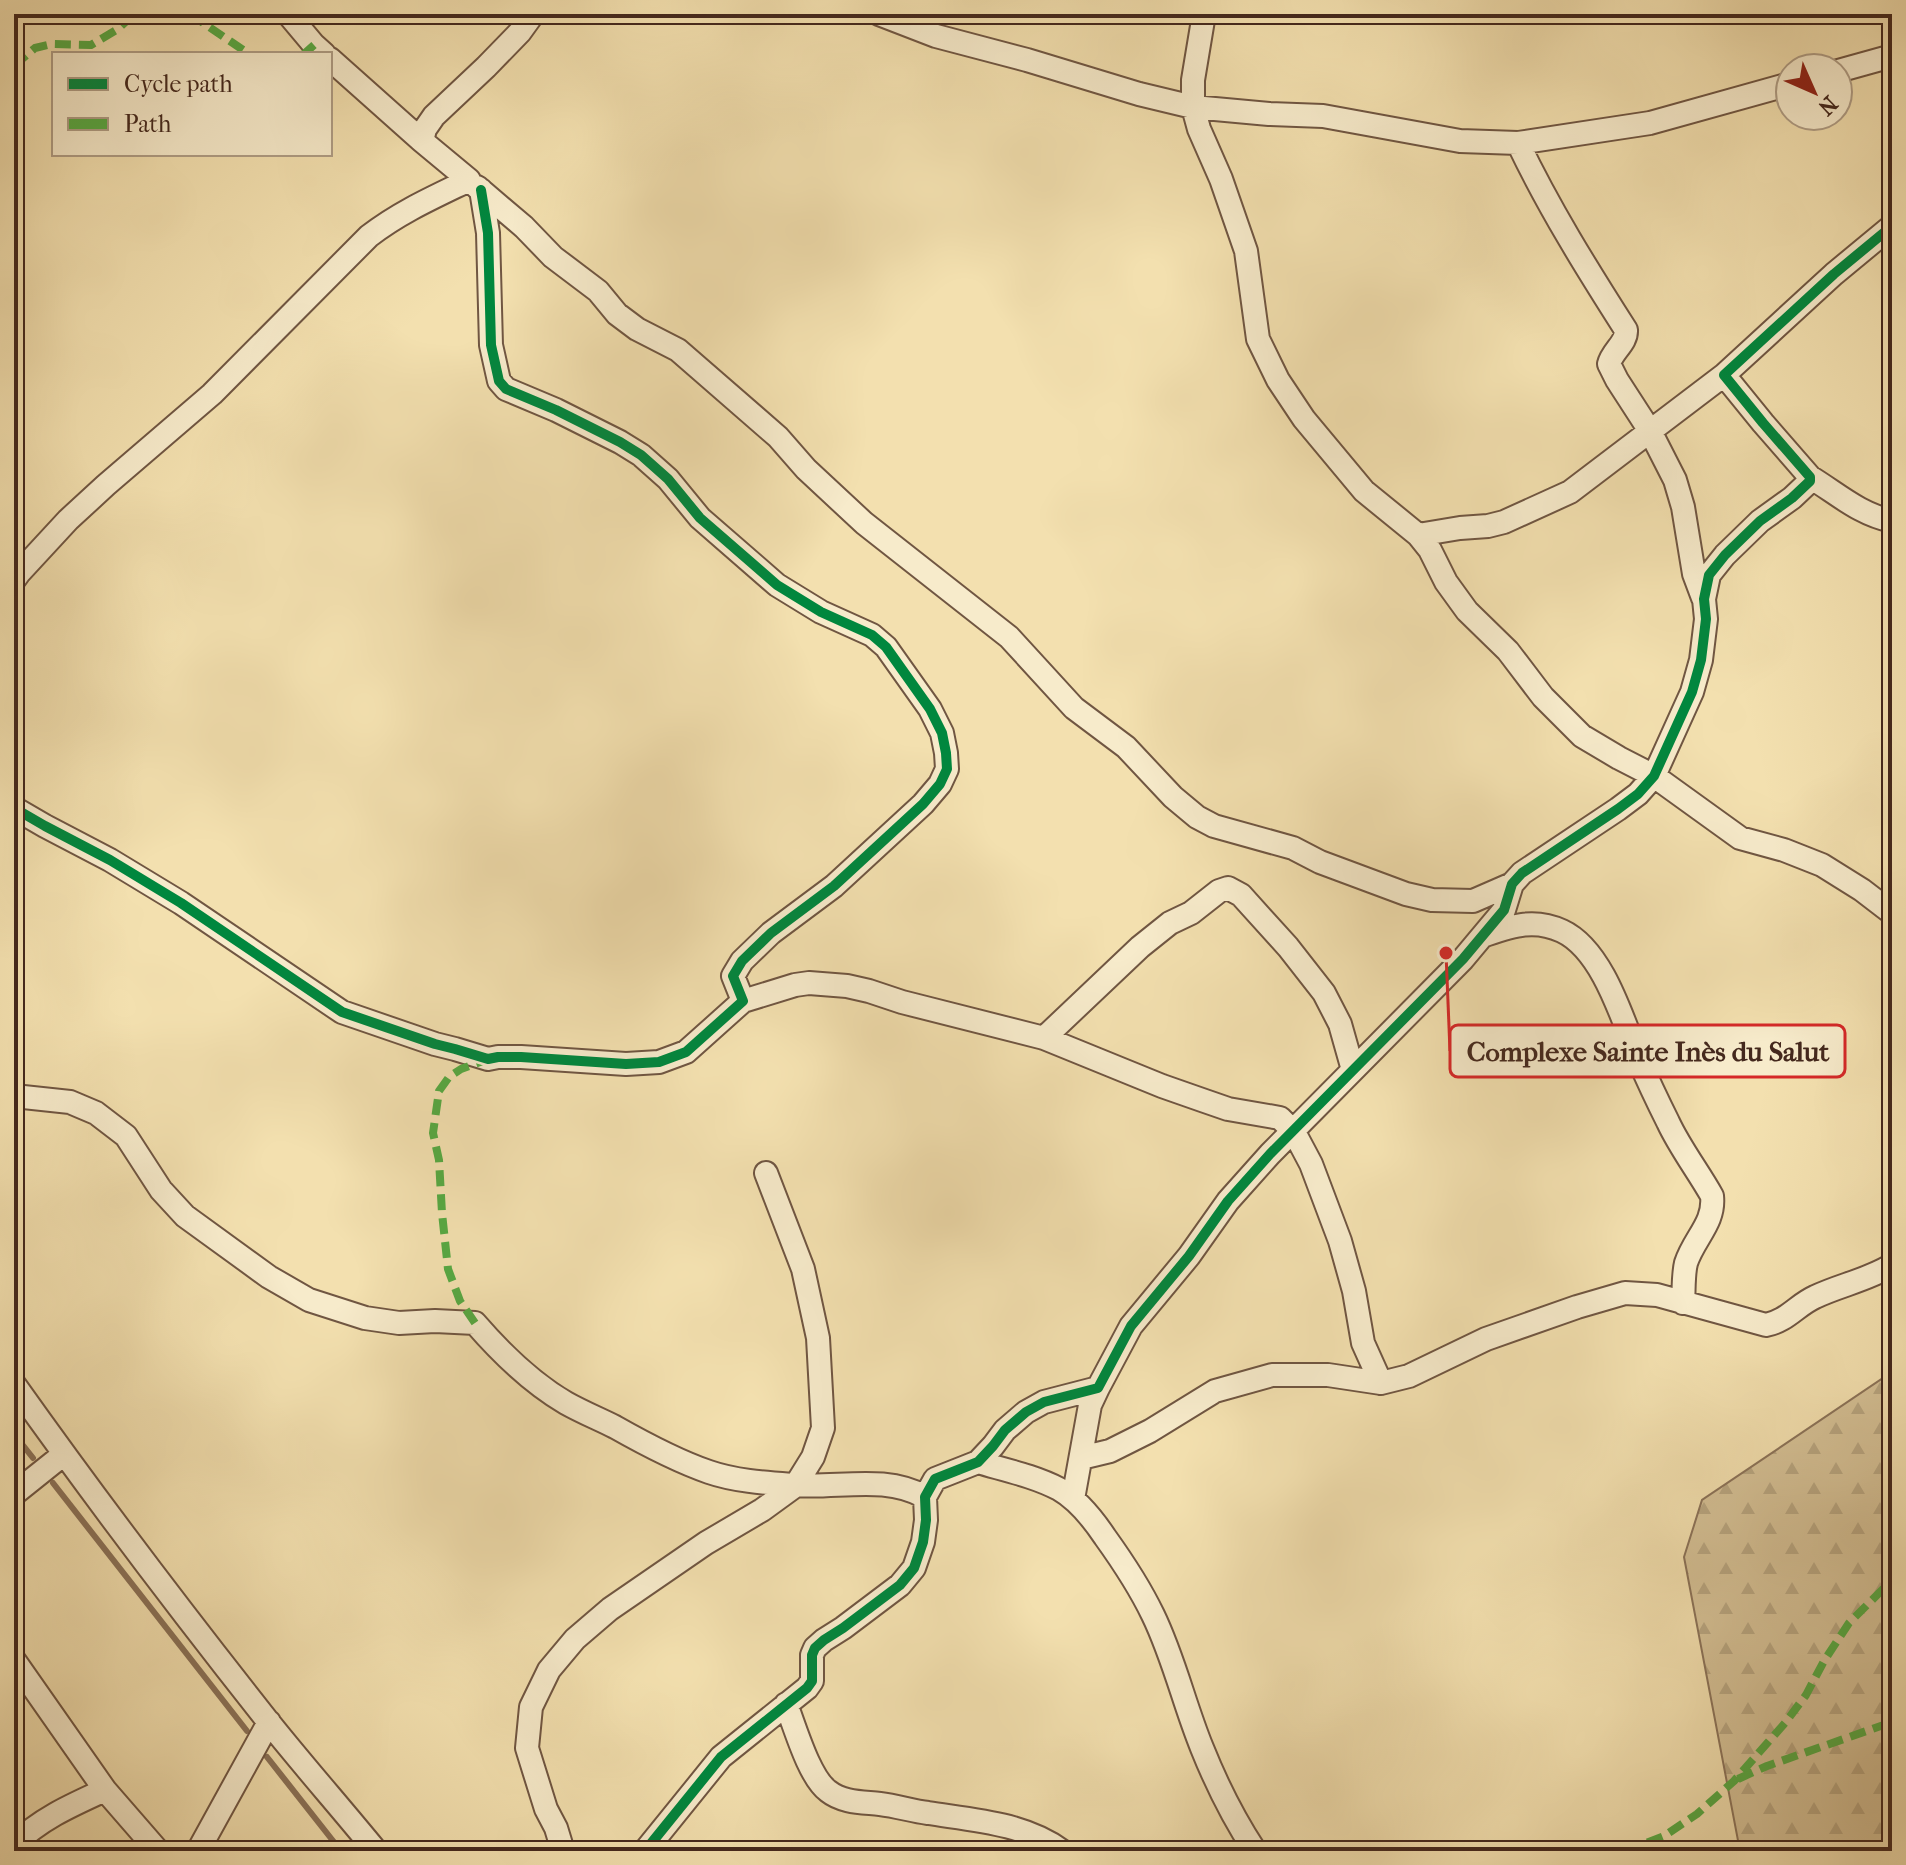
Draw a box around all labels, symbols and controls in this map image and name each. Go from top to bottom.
legend [52,52,332,156]
north arrow [1774,52,1854,132]
text: Cycle path [124,70,233,98]
text: N [1812,90,1843,121]
text: Path [124,110,172,138]
callout: Complexe Sainte Inès du Salut [1450,1025,1845,1077]
text: Complexe Sainte Inès du Salut [1467,1035,1830,1068]

